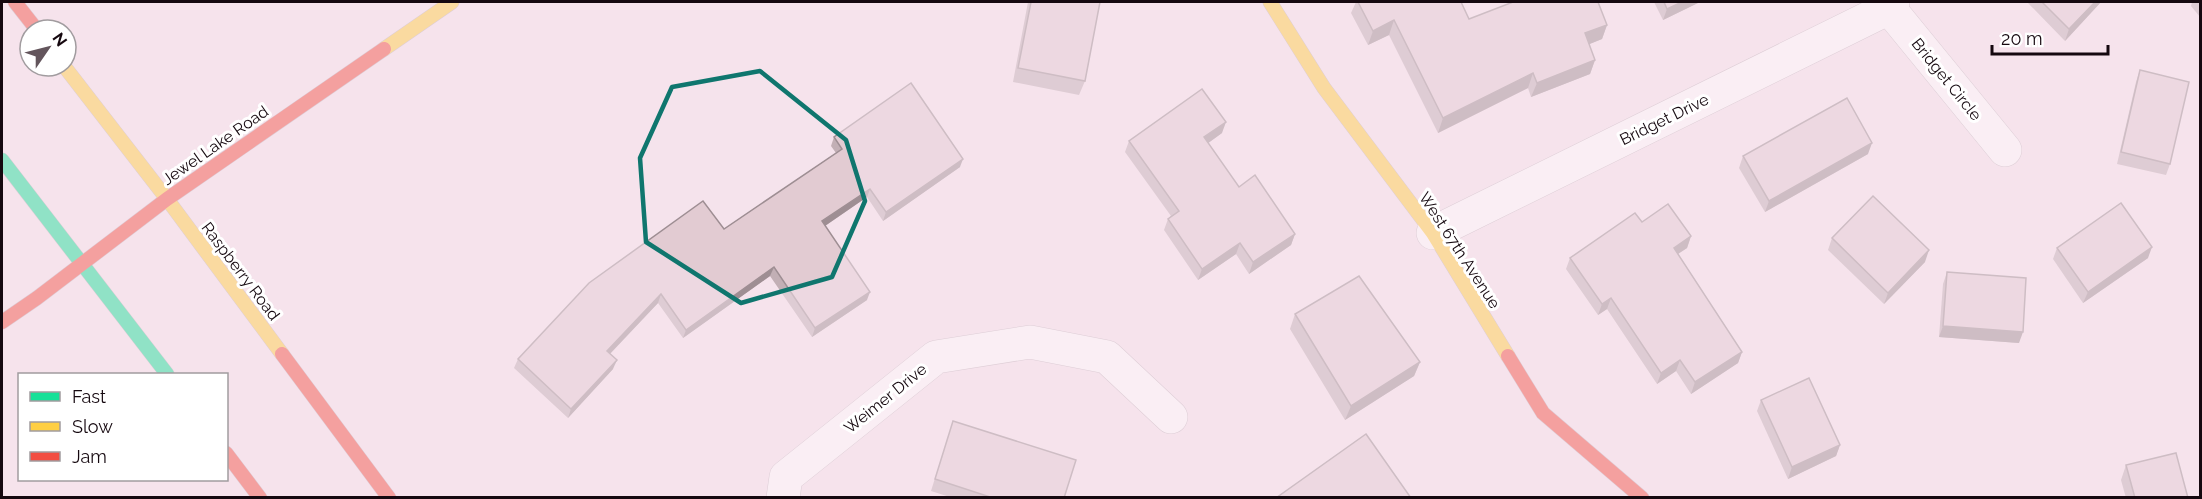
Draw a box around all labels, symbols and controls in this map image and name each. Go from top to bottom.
north arrow [18,18,78,78]
scale bar [1992,18,2108,56]
text: 20 m [2001,28,2043,49]
text: N [49,29,71,50]
street label: Bridget Circle [1908,34,1986,124]
street label: Bridget Drive [1617,90,1712,149]
street label: Jewel Lake Road [159,102,272,189]
street label: West 67th Avenue [1415,189,1504,312]
street label: Raspberry Road [198,219,284,324]
street label: Weimer Drive [840,359,930,437]
legend [18,373,228,481]
text: Fast [72,386,106,407]
text: Slow [72,416,113,437]
text: Jam [72,446,107,467]

